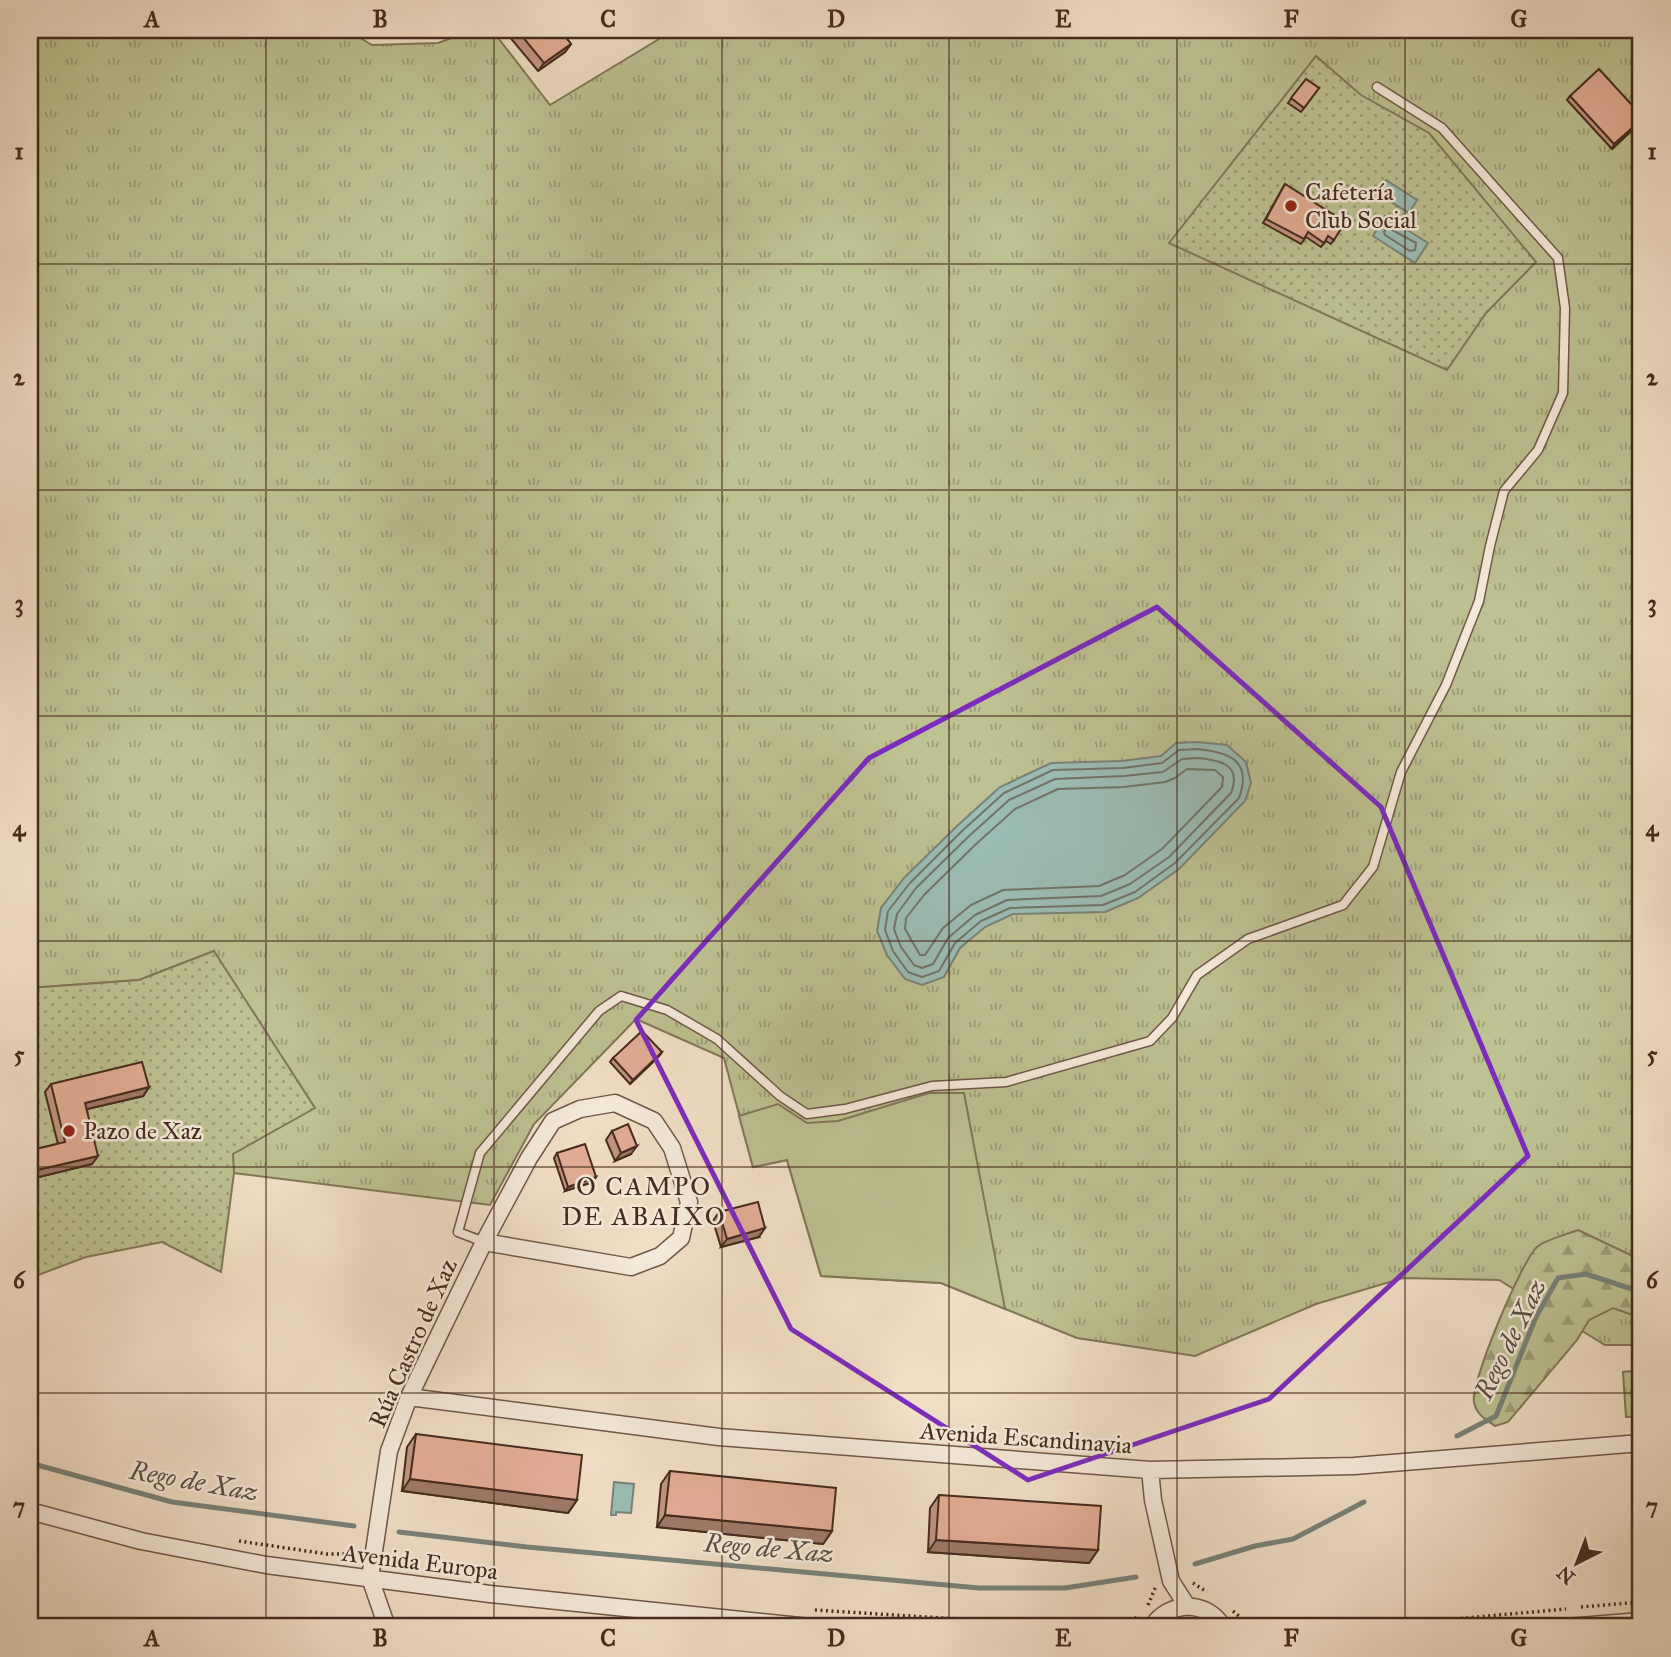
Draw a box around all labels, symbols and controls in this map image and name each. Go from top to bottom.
text: A [142,5,160,33]
text: B [372,5,388,33]
text: C [600,5,616,33]
text: D [827,5,845,33]
text: E [1055,5,1072,33]
text: F [1283,5,1299,33]
text: G [1511,5,1528,33]
text: 1 [14,137,24,165]
text: 1 [1647,137,1657,165]
place label: Cafetería Club Social [1305,177,1417,235]
marker: Cafetería Club Social [1283,198,1299,214]
text: 2 [13,363,25,391]
text: 2 [1646,363,1658,391]
text: 3 [14,589,24,618]
text: 3 [1647,589,1657,618]
text: 4 [13,814,27,842]
text: 4 [1646,814,1660,842]
text: 5 [14,1040,25,1068]
text: 5 [1647,1040,1658,1068]
place label: Pazo de Xaz [83,1116,202,1146]
marker: Pazo de Xaz [61,1123,77,1139]
district label: O CAMPO DE ABAIXO [561,1170,727,1232]
street label: Rúa Castro de Xaz [362,1254,464,1432]
text: 6 [13,1266,26,1294]
text: 6 [1646,1266,1659,1294]
water label: Rego de Xaz [1467,1274,1553,1405]
street label: Avenida Escandinavia [918,1416,1134,1460]
water label: Rego de Xaz [126,1454,261,1508]
text: 7 [13,1492,25,1520]
text: 7 [1646,1492,1658,1520]
water label: Rego de Xaz [702,1526,835,1570]
north arrow [1542,1528,1612,1598]
street label: Avenida Europa [339,1537,500,1587]
text: N [1552,1561,1580,1589]
text: A [142,1624,160,1652]
text: B [372,1624,388,1652]
text: C [600,1624,616,1652]
text: D [827,1624,845,1652]
text: E [1055,1624,1072,1652]
text: F [1283,1624,1299,1652]
text: G [1511,1624,1528,1652]

